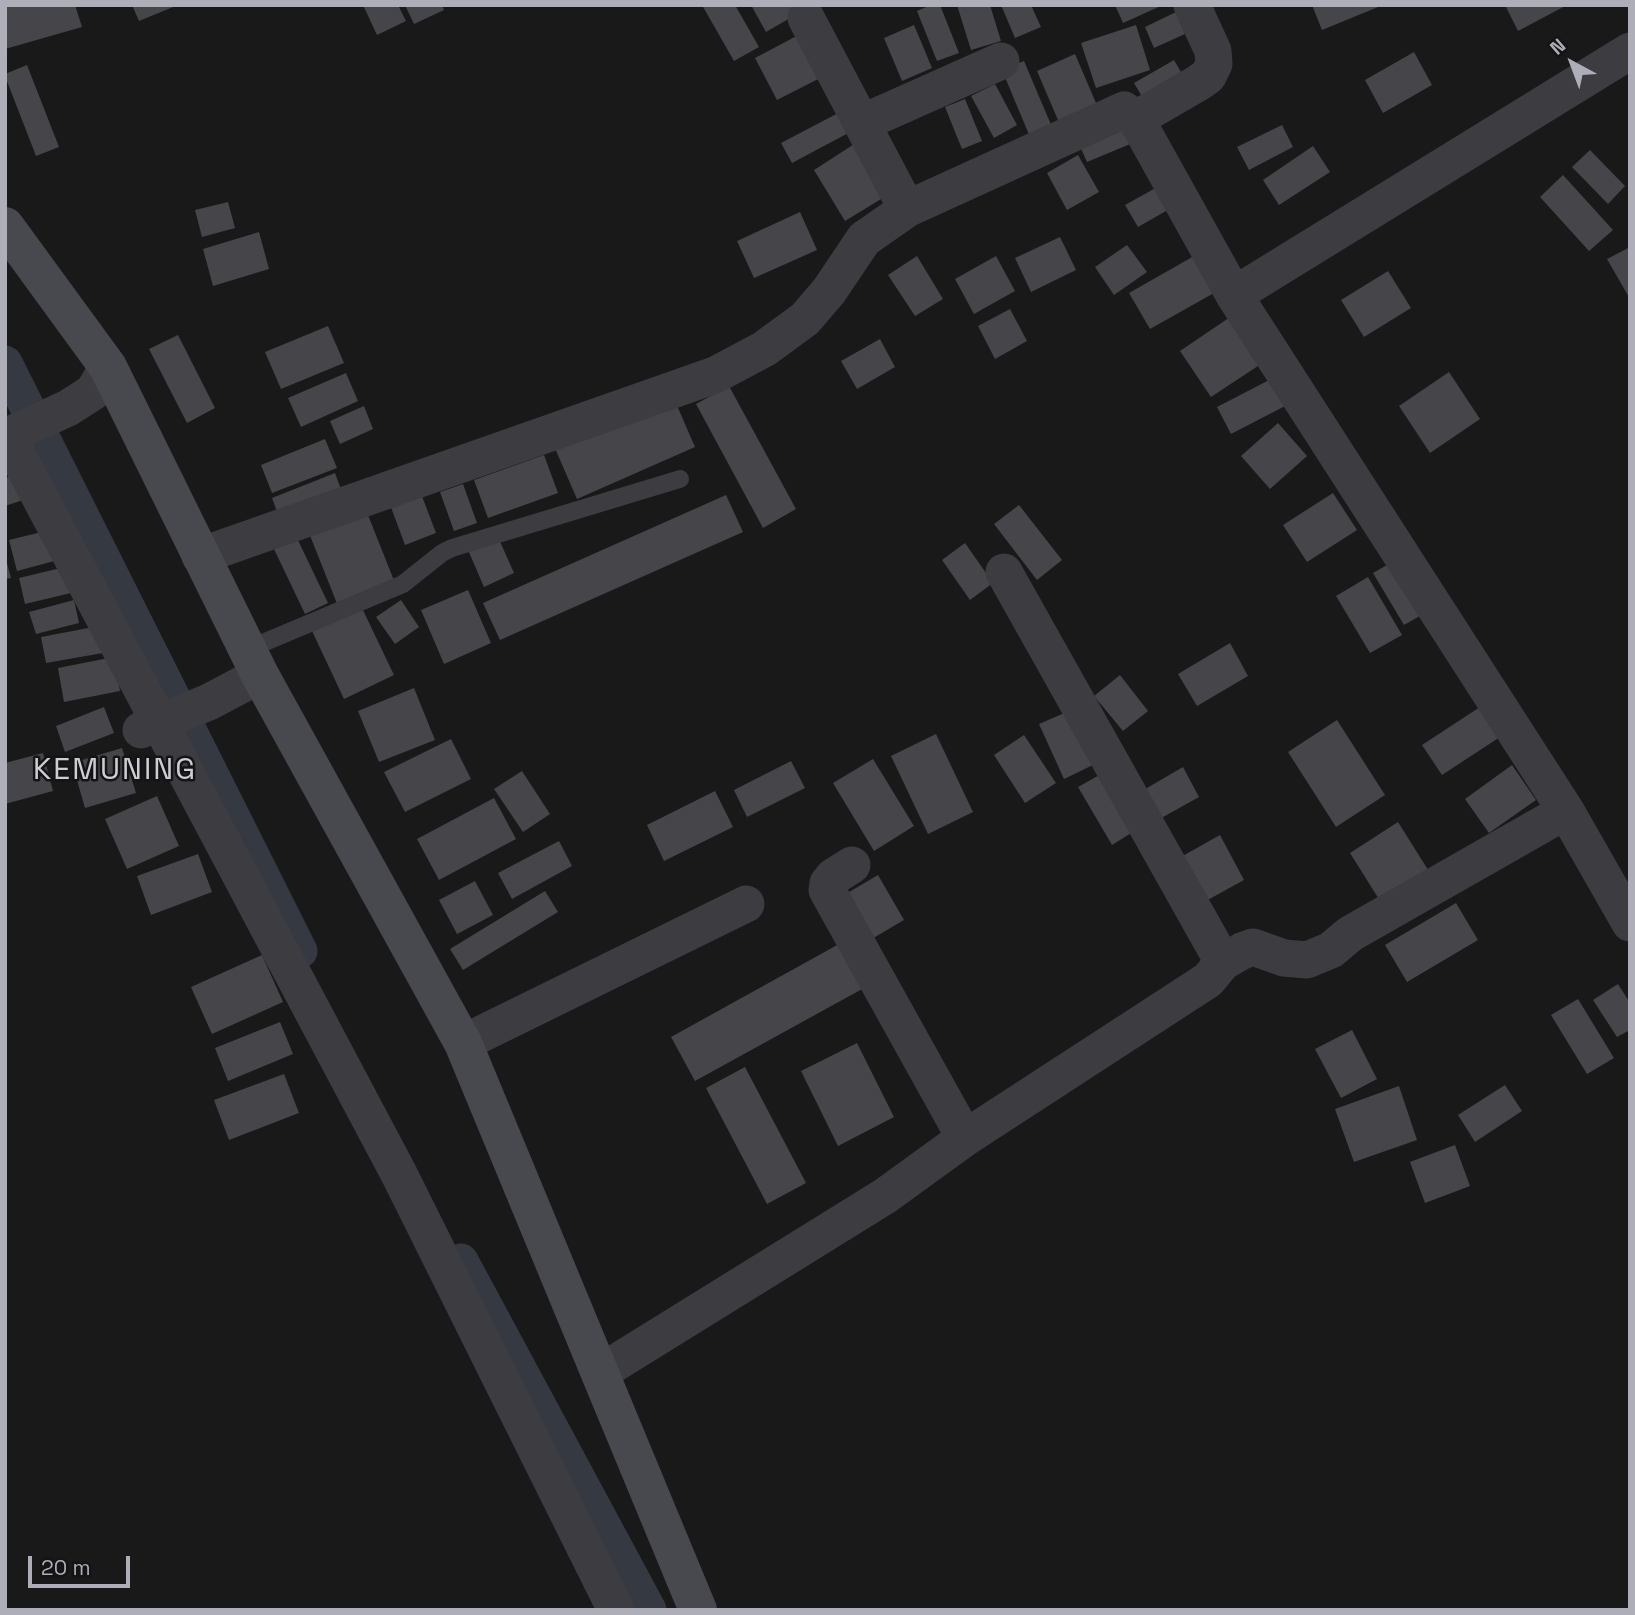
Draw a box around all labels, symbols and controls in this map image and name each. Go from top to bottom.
north arrow [1537,28,1607,98]
text: N [1545,33,1571,60]
district label: KEMUNING [34,753,196,789]
scale bar [32,1542,133,1586]
text: 20 m [41,1554,91,1581]

